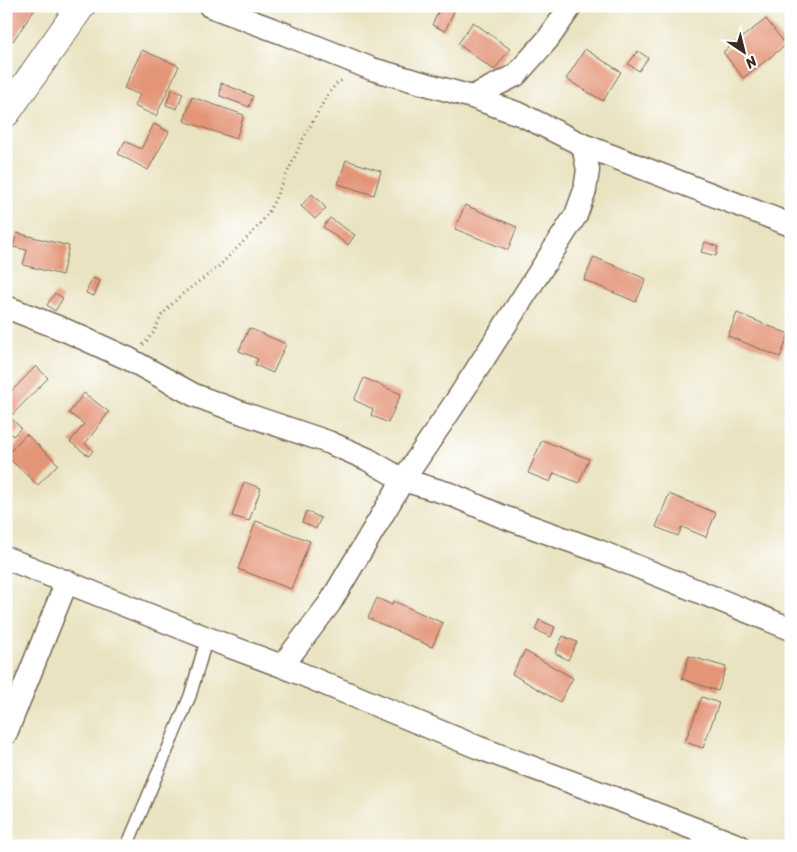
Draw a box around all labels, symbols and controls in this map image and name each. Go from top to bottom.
north arrow [720,28,770,78]
text: N [740,49,763,75]

